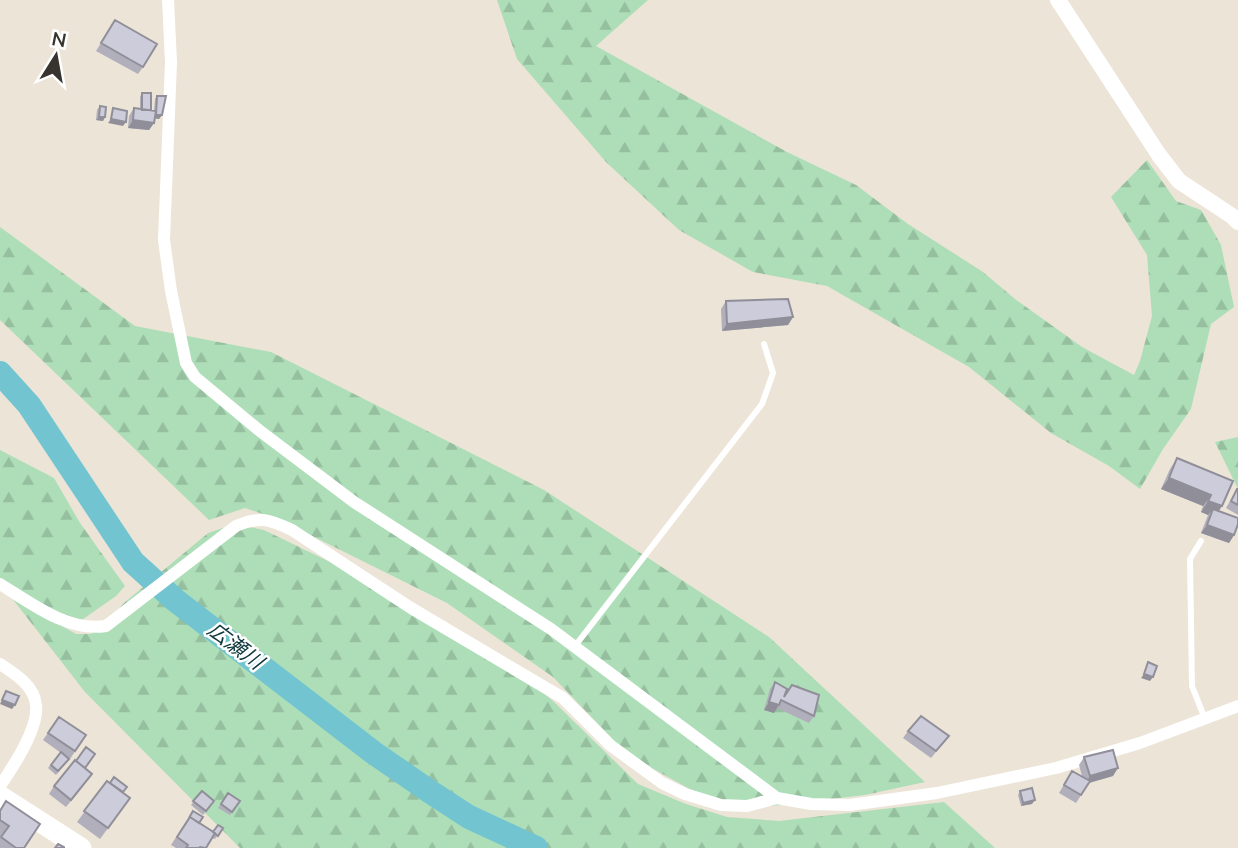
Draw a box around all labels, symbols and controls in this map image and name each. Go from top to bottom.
north arrow [21,21,91,91]
text: N [50,26,69,52]
water label: 広瀬川 [203,616,271,676]

